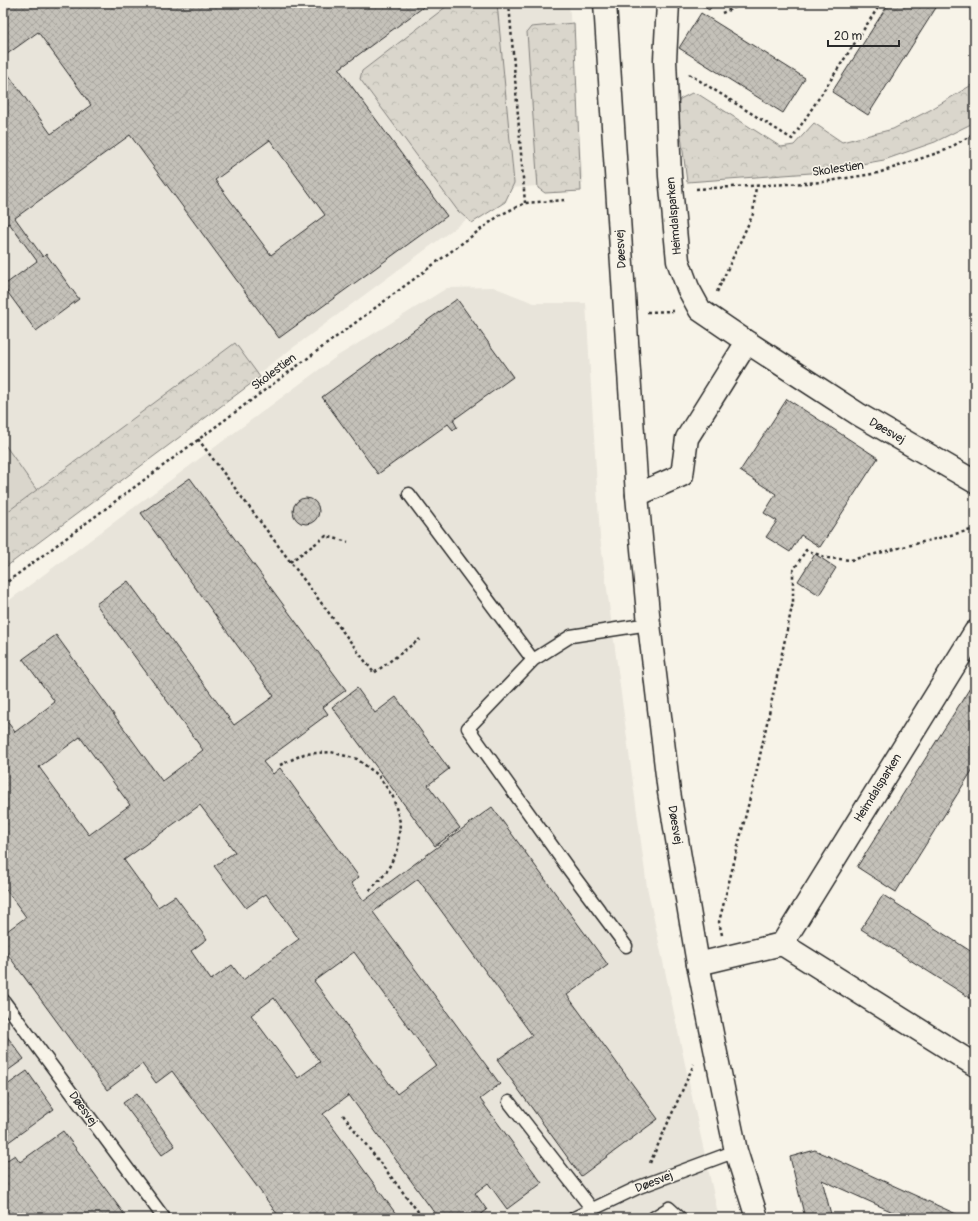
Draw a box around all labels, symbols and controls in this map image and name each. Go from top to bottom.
scale bar [828,22,899,48]
text: 20 m [834,29,863,44]
street label: Skolestien [811,158,865,180]
street label: Heimdalsparken [663,176,685,256]
street label: Døesvej [612,229,630,269]
street label: Skolestien [249,350,299,394]
street label: Døesvej [866,415,908,447]
street label: Heimdalsparken [851,751,905,825]
street label: Døesvej [664,804,686,846]
street label: Døesvej [65,1089,101,1130]
street label: Døesvej [633,1168,675,1196]

